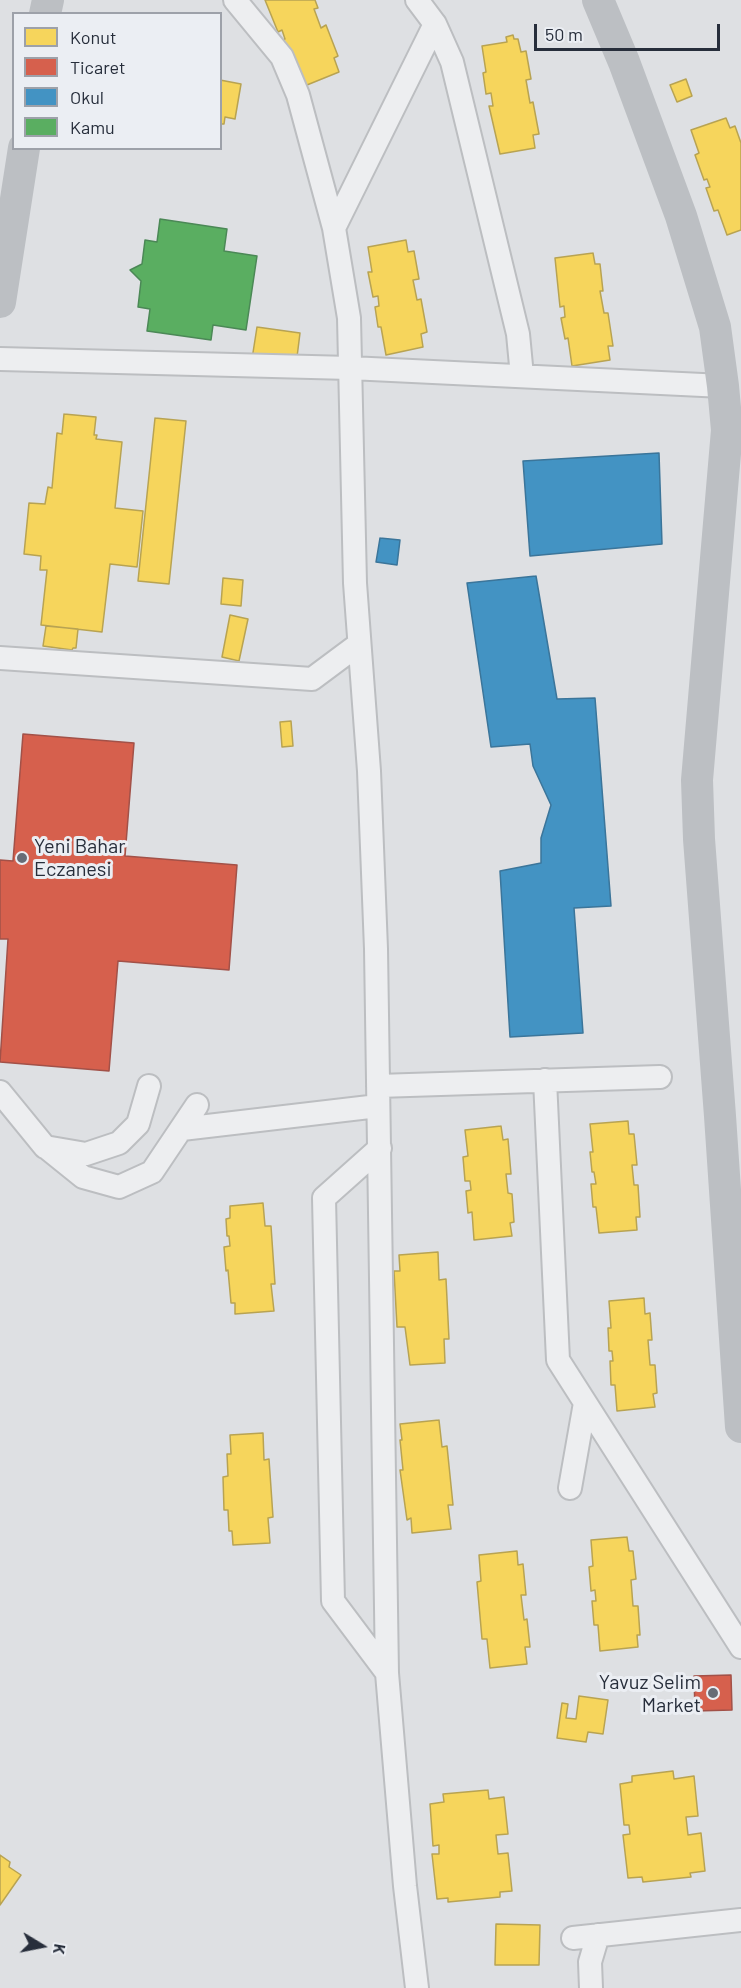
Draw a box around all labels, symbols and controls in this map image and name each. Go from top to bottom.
legend [12,12,222,150]
scale bar [537,12,723,50]
text: 50 m [545,23,583,45]
text: Konut [70,26,116,48]
text: Ticaret [70,56,126,78]
text: Okul [70,86,104,108]
text: Kamu [70,116,115,138]
place label: Yeni Bahar Eczanesi [34,834,126,881]
marker: Yeni Bahar Eczanesi [15,851,29,865]
place label: Yavuz Selim Market [599,1670,701,1717]
marker: Yavuz Selim Market [706,1686,720,1700]
north arrow [12,1916,72,1976]
text: K [50,1943,70,1956]

